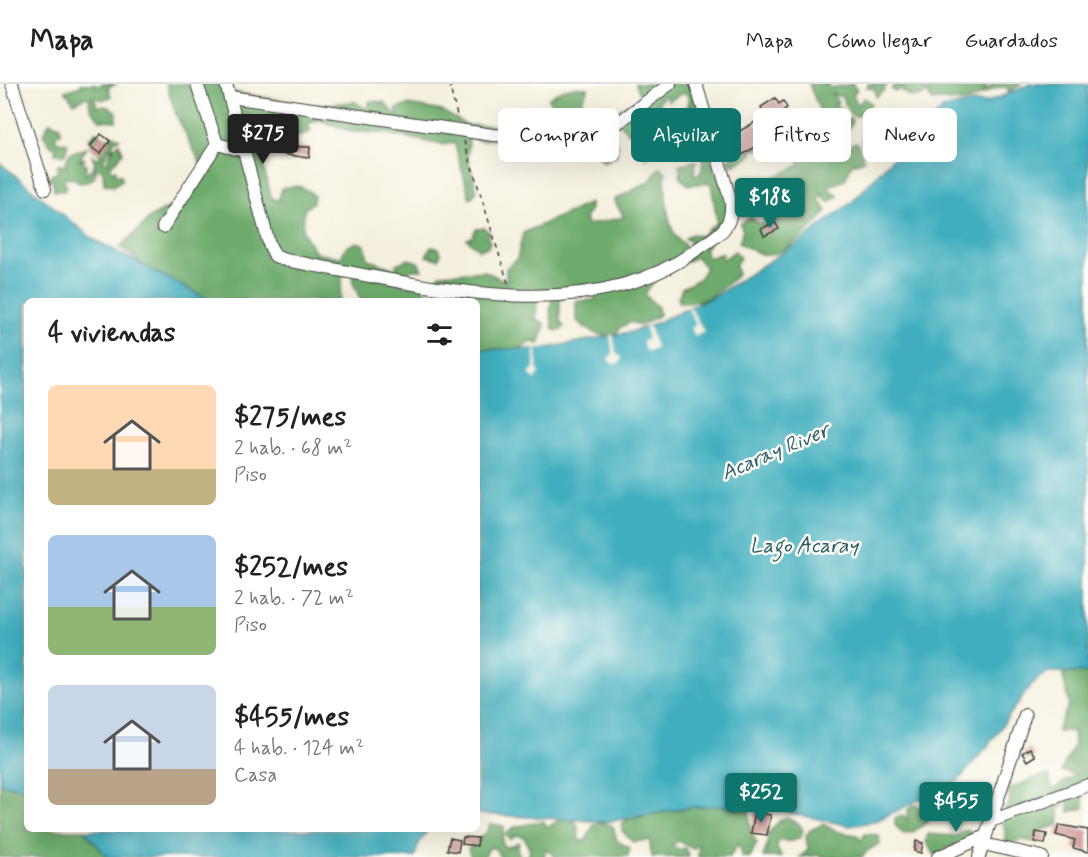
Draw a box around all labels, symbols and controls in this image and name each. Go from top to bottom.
text: Mapa [30,23,94,60]
text: Mapa [746,27,794,55]
text: Cómo llegar [827,27,932,55]
text: Guardados [965,27,1058,55]
chip: Comprar [498,108,619,162]
chip: Alquilar [631,108,741,162]
chip: Filtros [753,108,851,162]
chip: Nuevo [863,108,957,162]
pin: $275 [227,114,299,165]
text: $275 [242,120,284,147]
pin: $188 [734,178,806,229]
text: $188 [749,184,791,211]
text: 4 viviendas [48,317,175,351]
icon: filters [423,318,456,351]
text: $275/mes [234,401,346,435]
icon: home [96,409,168,481]
water label: Acaray River [717,415,837,487]
text: 2 hab. · 68 m² [234,435,352,462]
text: Piso [234,462,267,489]
water label: Lago Acaray [750,532,860,562]
text: $252/mes [234,551,348,585]
icon: home [96,559,168,631]
text: 2 hab. · 72 m² [234,585,354,612]
text: Piso [234,612,267,639]
text: $455/mes [234,701,349,735]
icon: home [96,709,168,781]
text: 4 hab. · 124 m² [234,735,364,762]
text: Casa [234,762,277,789]
pin: $252 [725,773,797,824]
text: $252 [739,779,783,806]
pin: $455 [920,782,992,833]
text: $455 [933,788,979,815]

